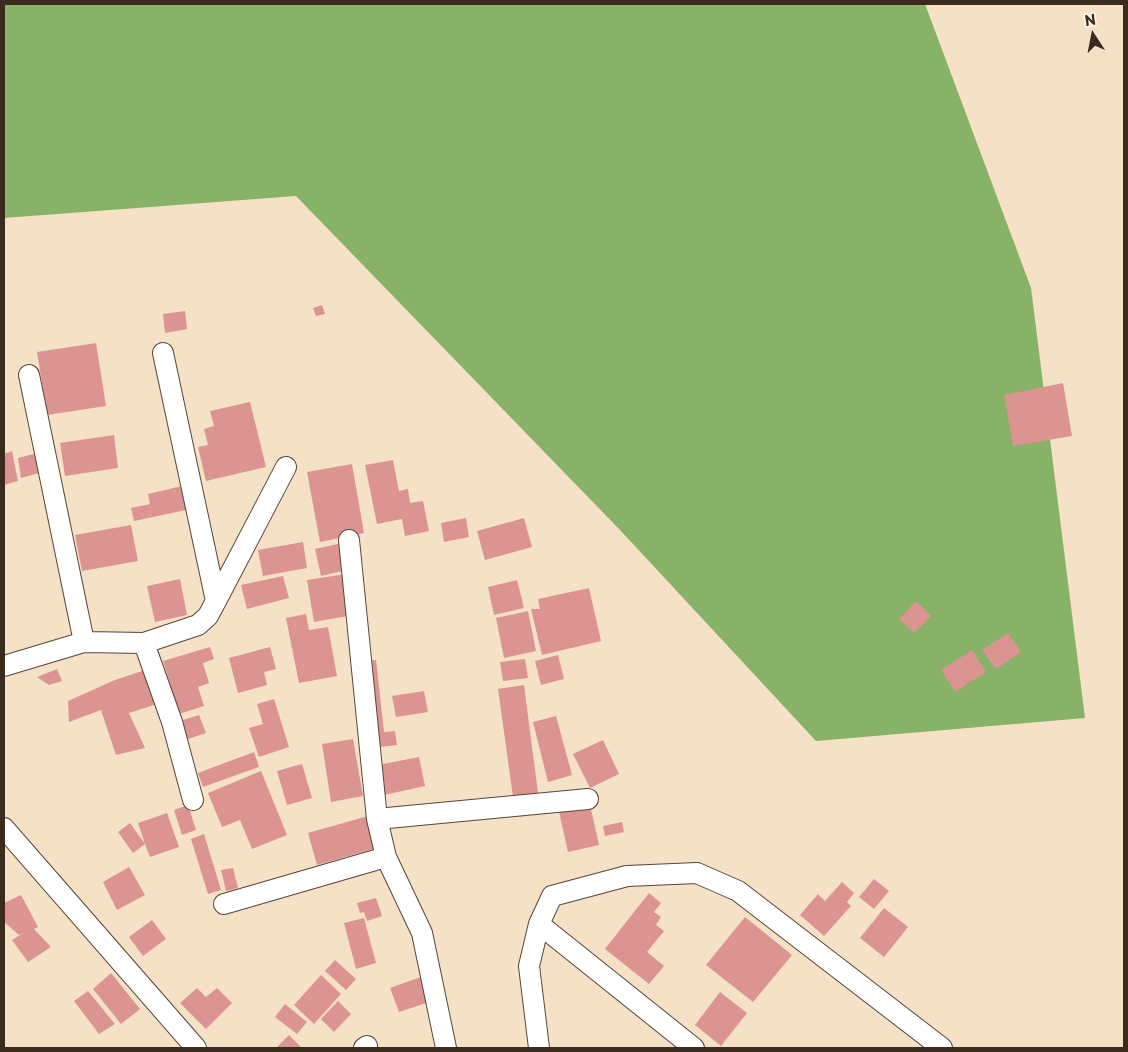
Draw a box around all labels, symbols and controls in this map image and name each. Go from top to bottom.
text: N [1083,8,1097,31]
north arrow [1068,10,1118,60]

